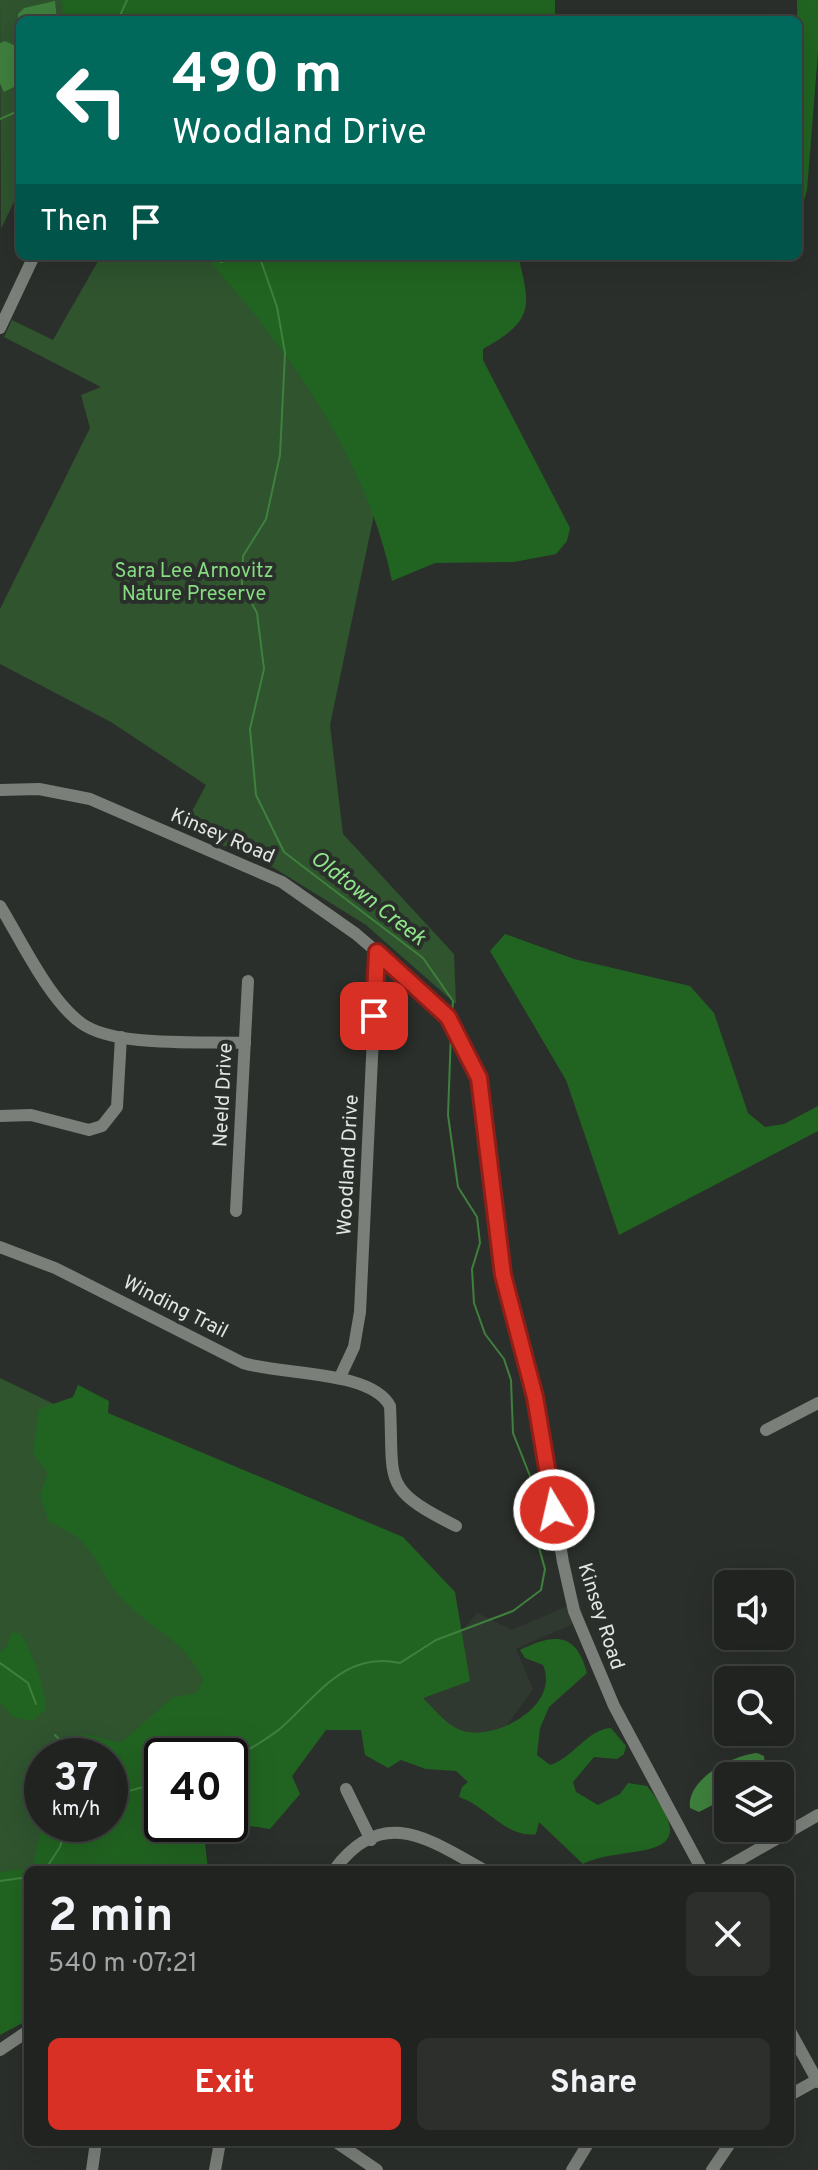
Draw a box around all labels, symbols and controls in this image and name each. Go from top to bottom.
text: 490 m [172,42,343,112]
icon: left [40,48,144,152]
text: Woodland Drive [172,111,427,157]
icon: arrive [124,200,168,244]
text: Then [40,204,108,241]
park label: Sara Lee Arnovitz Nature Preserve [115,559,274,608]
street label: Kinsey Road [166,803,278,870]
water label: Oldtown Creek [304,845,431,953]
pin [340,982,408,1050]
icon: arrive [352,994,396,1038]
street label: Neeld Drive [208,1042,240,1148]
street label: Woodland Drive [332,1094,366,1236]
street label: Winding Trail [118,1270,232,1345]
position arrow [512,1468,596,1552]
street label: Kinsey Road [571,1560,630,1673]
map controls [714,1570,794,1842]
button: sound [714,1570,794,1650]
button: search [714,1666,794,1746]
speed limit sign: 40 [144,1738,248,1842]
text: 37 [54,1755,98,1805]
button: layers [714,1762,794,1842]
text: km/h [52,1797,100,1823]
text: 2 min [48,1888,173,1948]
button: close [686,1892,770,1976]
text: 540 m · 07:21 [48,1948,198,1981]
button: Exit [48,2038,401,2130]
button: Share [417,2038,770,2130]

